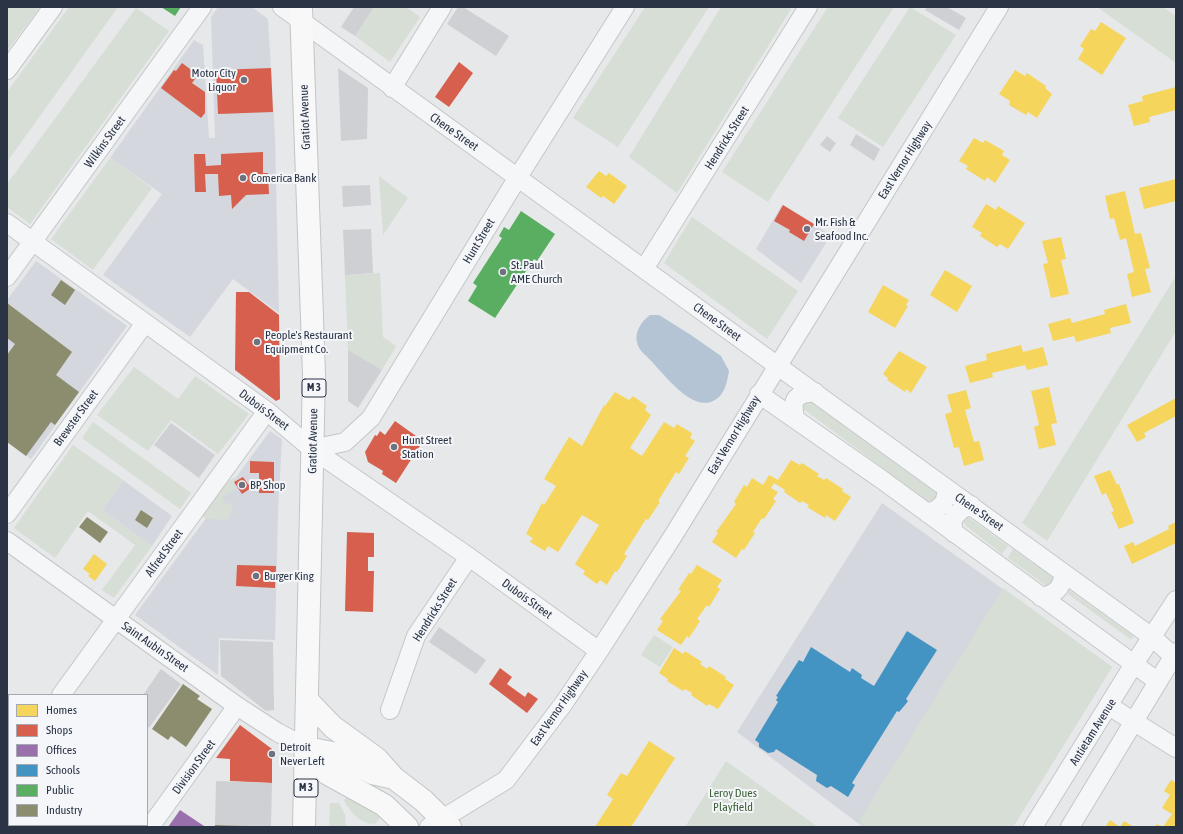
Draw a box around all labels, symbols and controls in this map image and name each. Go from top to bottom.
place label: Motor City Liquor [192,66,236,94]
marker: Motor City Liquor [239,75,249,85]
street label: Gratiot Avenue [297,84,313,150]
street label: Hendricks Street [702,104,752,172]
street label: Chene Street [427,110,481,154]
street label: Wilkins Street [81,113,129,171]
street label: East Vernor Highway [875,118,935,202]
place label: Comerica Bank [251,171,316,185]
marker: Comerica Bank [238,173,248,183]
place label: Mr. Fish & Seafood Inc. [815,215,868,243]
street label: Hunt Street [460,216,498,266]
marker: Mr. Fish & Seafood Inc. [802,224,812,234]
place label: St. Paul AME Church [511,258,562,286]
marker: St. Paul AME Church [498,267,508,277]
street label: Chene Street [690,300,744,344]
place label: People's Restaurant Equipment Co. [265,328,352,356]
marker: People's Restaurant Equipment Co. [252,337,262,347]
road number: M 3 [302,379,326,397]
street label: Brewster Street [51,387,101,449]
street label: Dubois Street [236,387,292,433]
street label: East Vernor Highway [705,393,763,477]
street label: Gratiot Avenue [305,408,321,474]
place label: Hunt Street Station [402,433,452,461]
marker: Hunt Street Station [389,442,399,452]
place label: BP Shop [250,478,285,492]
marker: BP Shop [237,480,247,490]
street label: Chene Street [952,490,1006,534]
street label: Alfred Street [142,527,186,579]
place label: Burger King [264,569,314,583]
marker: Burger King [251,571,261,581]
street label: Hendricks Street [410,576,460,644]
street label: Dubois Street [499,576,555,622]
street label: Saint Aubin Street [119,619,191,675]
street label: East Vernor Highway [527,667,591,749]
legend [8,694,148,826]
street label: Antietam Avenue [1067,696,1119,768]
text: Homes [46,703,77,717]
text: Shops [46,723,72,737]
street label: Division Street [169,737,219,797]
place label: Detroit Never Left [280,740,325,768]
text: Offices [46,743,76,757]
marker: Detroit Never Left [267,749,277,759]
text: Schools [46,763,80,777]
road number: M 3 [294,779,318,797]
text: Public [46,783,74,797]
park label: Leroy Dues Playfield [709,786,757,814]
text: Industry [46,803,83,817]

